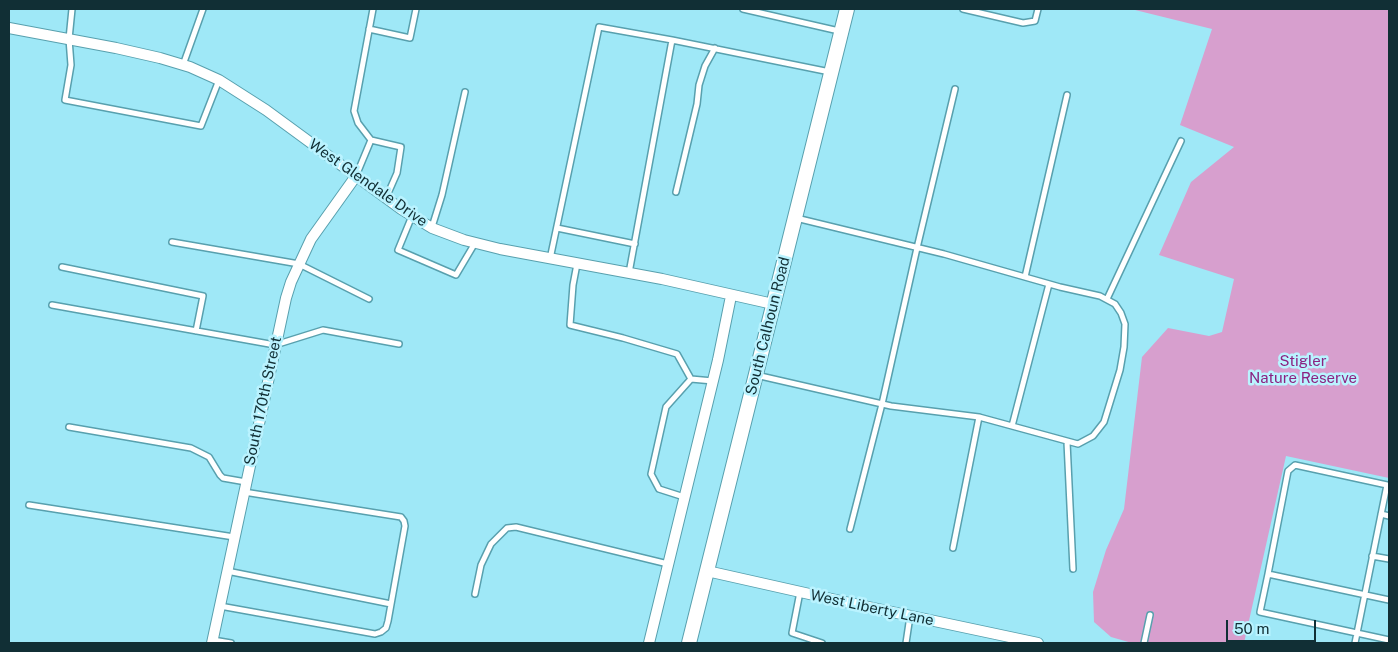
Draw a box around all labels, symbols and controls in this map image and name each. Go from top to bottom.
street label: West Glendale Drive [305,135,431,231]
street label: South Calhoun Road [742,255,794,397]
street label: South 170th Street [241,335,285,467]
park label: Stigler Nature Reserve [1249,352,1357,387]
street label: West Liberty Lane [809,586,935,630]
scale bar [1228,610,1318,642]
text: 50 m [1234,620,1269,637]

